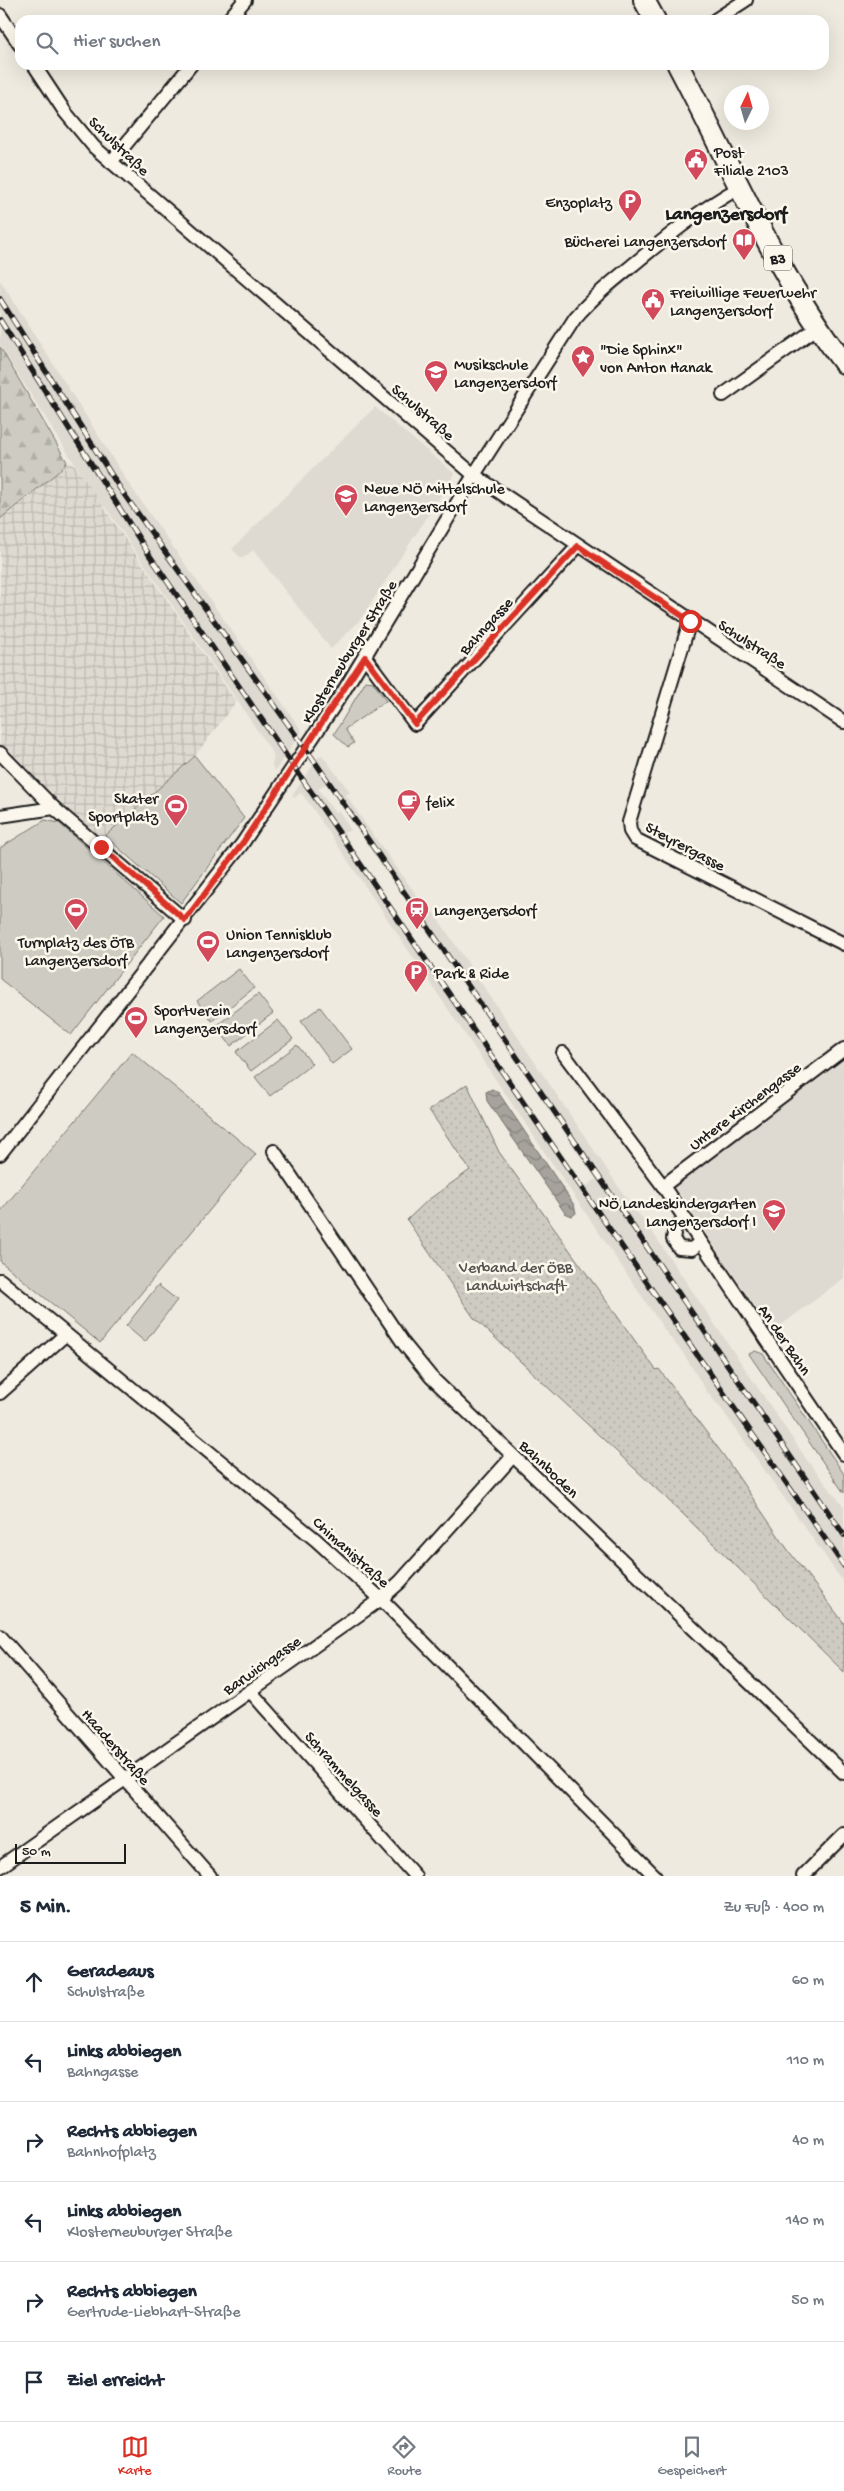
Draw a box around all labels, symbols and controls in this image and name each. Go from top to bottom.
search box [15,15,829,70]
icon: search [33,29,61,57]
text: Hier suchen [73,31,160,54]
north arrow [724,85,769,130]
street label: Schulstraße [83,114,153,182]
place label: Post Filiale 2103 [713,145,789,182]
public building icon: Post Filiale 2103 [683,147,709,181]
parking icon: Enzoplatz [617,188,643,222]
place label: Enzoplatz [545,195,613,214]
district label: Langenzersdorf [665,204,789,227]
library icon: Bücherei Langenzersdorf [731,227,757,261]
place label: Bücherei Langenzersdorf [563,234,727,253]
road number: B3 [764,246,792,270]
place label: Freiwillige Feuerwehr Langenzersdorf [669,285,817,322]
public building icon: Freiwillige Feuerwehr Langenzersdorf [640,287,666,321]
place label: "Die Sphinx" von Anton Hanak [600,342,714,379]
place icon: "Die Sphinx" von Anton Hanak [570,344,596,378]
place label: Musikschule Langenzersdorf [454,357,558,394]
school or university icon: Musikschule Langenzersdorf [423,359,449,393]
street label: Schulstraße [386,381,458,447]
place label: Neue NÖ Mittelschule Langenzersdorf [364,481,505,518]
school or university icon: Neue NÖ Mittelschule Langenzersdorf [333,483,359,517]
street label: Klosterneuburger Straße [299,577,403,728]
street label: Bahngasse [456,594,519,661]
route start [679,610,702,633]
street label: Schulstraße [713,617,789,675]
cafe icon: felix [396,788,422,822]
place label: Skater Sportplatz [88,791,159,828]
sports icon: Skater Sportplatz [163,793,189,827]
place label: felix [425,795,455,814]
street label: Steyrergasse [641,819,728,877]
route end [90,836,113,859]
station icon: Langenzersdorf [404,896,430,930]
sports icon: Turnplatz des ÖTB Langenzersdorf [63,897,89,931]
place label: Langenzersdorf [434,903,538,922]
place label: Union Tennisklub Langenzersdorf [226,927,332,964]
sports icon: Union Tennisklub Langenzersdorf [195,929,221,963]
place label: Turnplatz des ÖTB Langenzersdorf [17,935,135,972]
parking icon: Park & Ride [403,959,429,993]
place label: Park & Ride [433,966,510,985]
place label: Sportverein Langenzersdorf [154,1003,258,1040]
sports icon: Sportverein Langenzersdorf [123,1005,149,1039]
street label: Untere Kirchengasse [686,1059,806,1156]
place label: NÖ Landeskindergarten Langenzersdorf I [599,1196,756,1233]
school or university icon: NÖ Landeskindergarten Langenzersdorf I [761,1198,787,1232]
park label: Verband der ÖBB Landwirtschaft [458,1260,574,1297]
street label: An der Bahn [753,1302,814,1380]
street label: Bahnboden [513,1437,582,1504]
street label: Chimanistraße [307,1514,393,1594]
street label: Barwichgasse [220,1633,306,1701]
street label: Haaderstraße [76,1706,153,1791]
street label: Schrammelgasse [299,1729,386,1823]
scale bar [15,1841,126,1864]
text: 50 m [22,1844,51,1861]
text: 5 Min. [20,1896,72,1921]
text: Zu Fuß · 400 m [723,1899,824,1918]
text: Geradeaus [67,1961,153,1984]
icon: ahead [20,1968,48,1996]
text: 60 m [792,1972,824,1991]
text: Schulstraße [67,1984,144,2003]
text: Links abbiegen [67,2041,181,2064]
icon: left [20,2048,48,2076]
text: 110 m [787,2052,824,2071]
text: Bahngasse [67,2064,138,2083]
text: Rechts abbiegen [67,2121,197,2144]
icon: right [20,2128,48,2156]
text: 40 m [792,2132,824,2151]
text: Bahnhofplatz [67,2144,156,2163]
text: Links abbiegen [67,2201,181,2224]
icon: left [20,2208,48,2236]
text: 140 m [786,2212,824,2231]
text: Klosterneuburger Straße [67,2224,232,2243]
text: Rechts abbiegen [67,2281,197,2304]
icon: right [20,2288,48,2316]
text: 50 m [791,2292,824,2311]
text: Gertrude-Liebhart-Straße [67,2304,241,2323]
icon: arrive [20,2368,48,2396]
text: Ziel erreicht [67,2370,164,2393]
tab: Karte [118,2433,151,2480]
tab: Route [387,2433,421,2480]
tab: Gespeichert [657,2433,726,2480]

